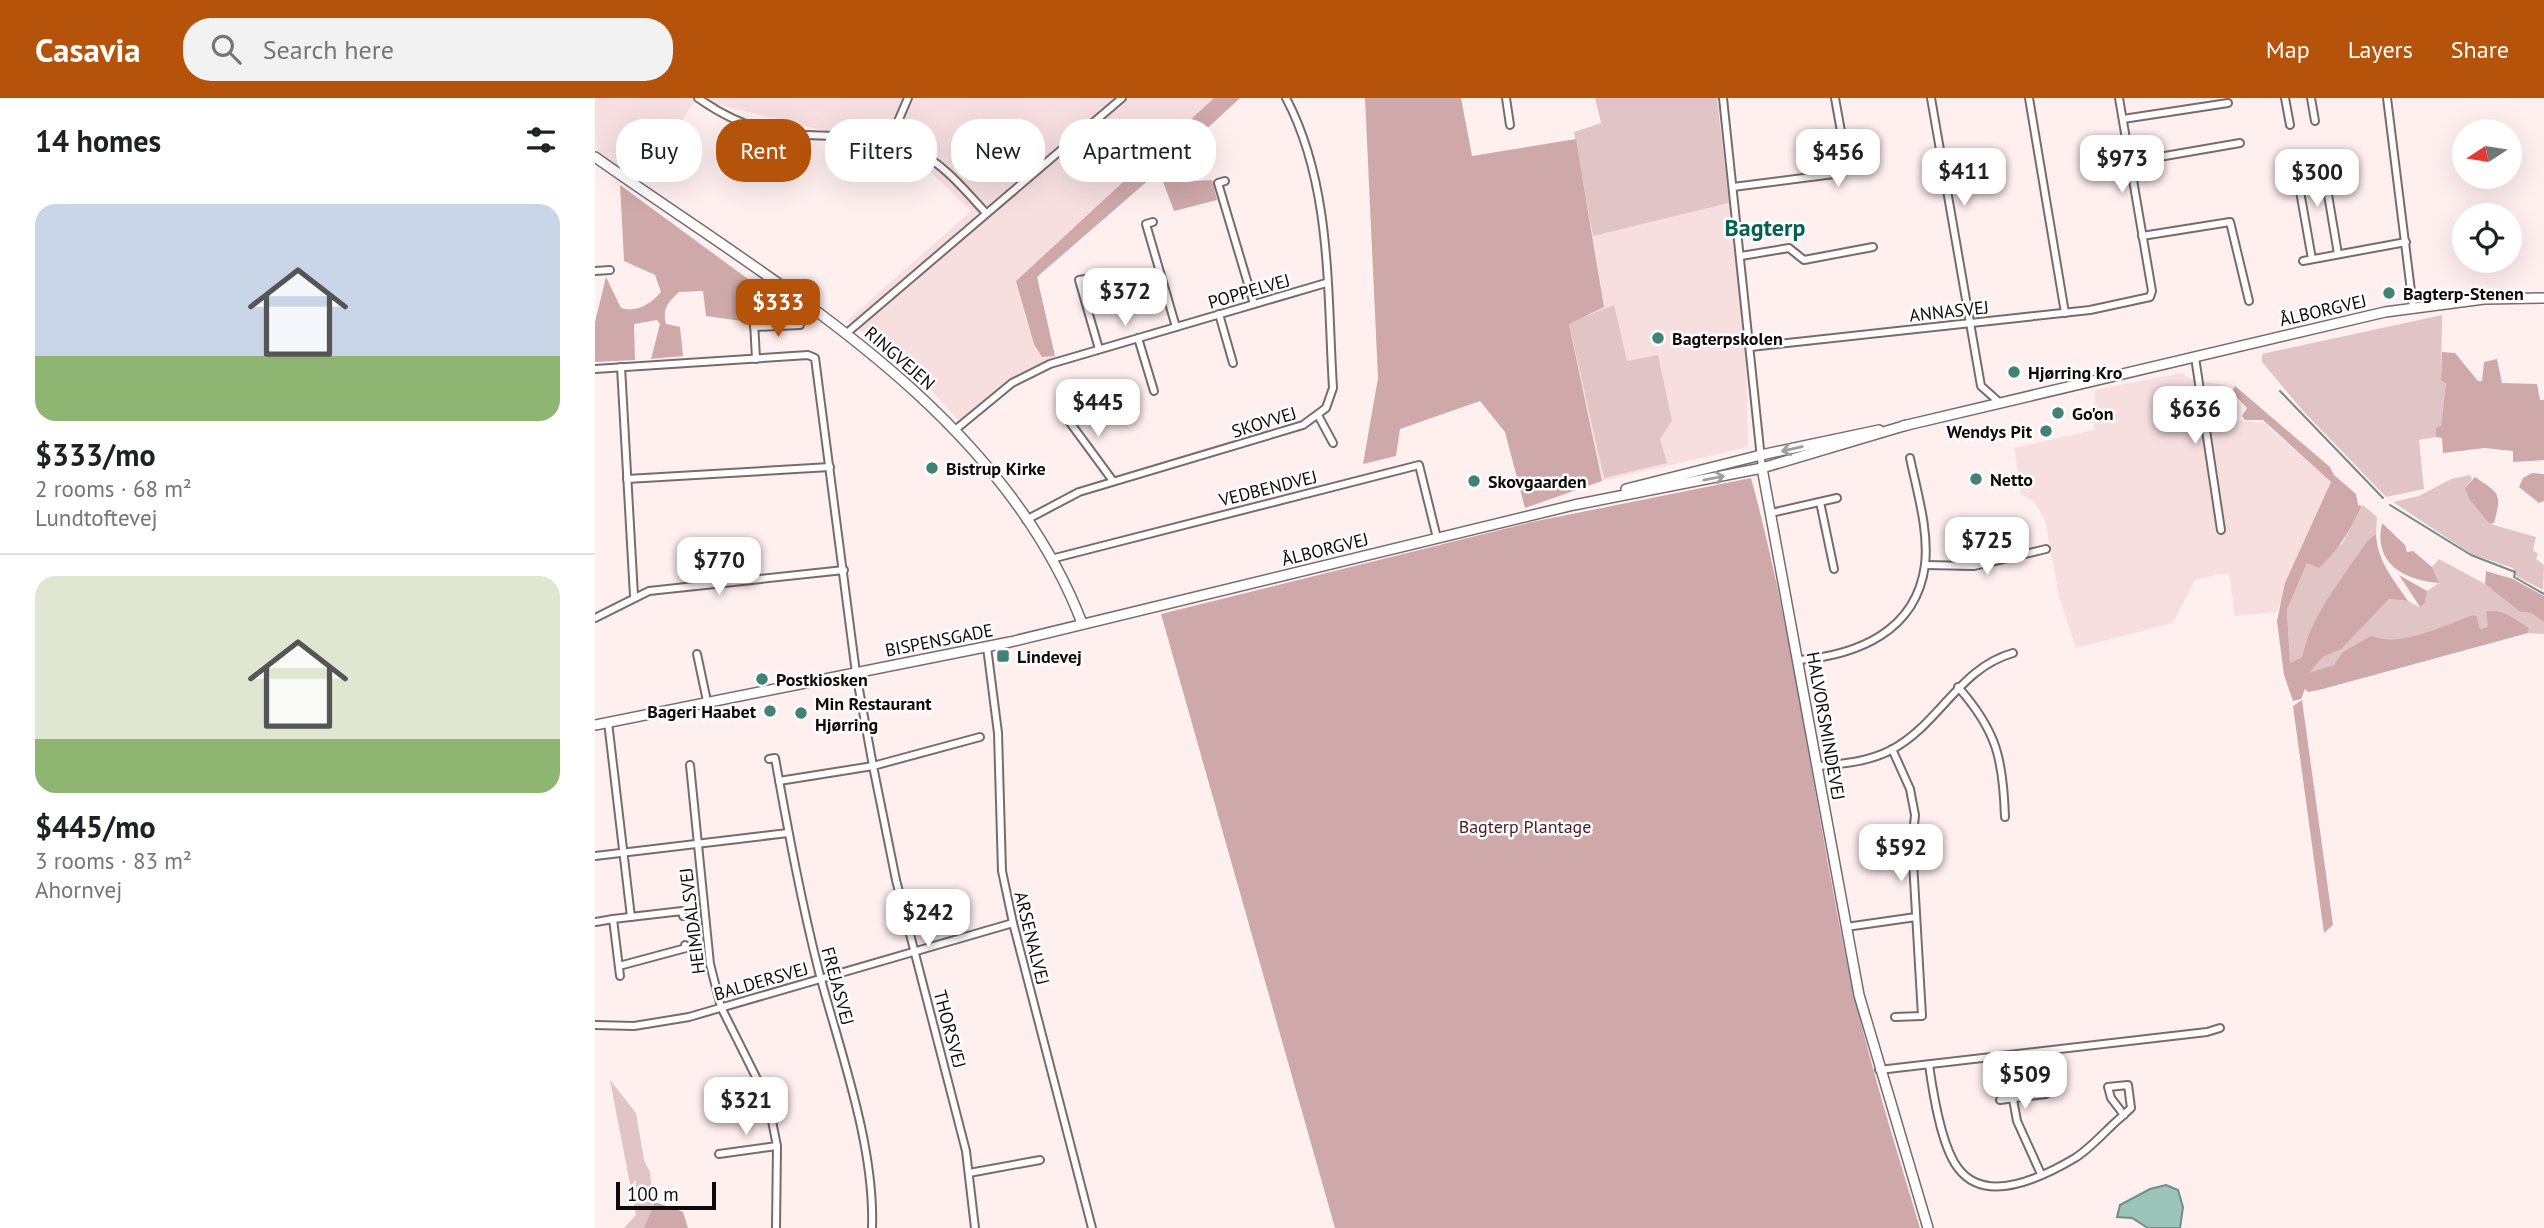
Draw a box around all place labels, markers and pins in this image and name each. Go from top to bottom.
pin: $456 [1797,130,1879,189]
pin: $973 [2081,136,2163,195]
pin: $411 [1923,148,2005,208]
pin: $300 [2276,150,2358,209]
pin: $372 [1084,268,1166,328]
pin: $333 [737,280,819,339]
place label: Bagterp-Stenen [2403,282,2524,305]
marker: Bagterp-Stenen [2381,285,2397,301]
place label: Bagterpskolen [1672,327,1783,350]
marker: Bagterpskolen [1650,330,1666,346]
place label: Hjørring Kro [2028,361,2123,384]
marker: Hjørring Kro [2006,364,2022,380]
pin: $445 [1057,380,1139,439]
pin: $636 [2154,386,2236,446]
place label: Go'on [2072,402,2113,425]
marker: Go'on [2050,405,2066,421]
place label: Wendys Pit [1947,420,2033,443]
marker: Wendys Pit [2038,423,2054,439]
place label: Bistrup Kirke [946,457,1046,480]
marker: Bistrup Kirke [924,460,940,476]
place label: Netto [1990,468,2033,491]
place label: Skovgaarden [1488,470,1587,493]
marker: Netto [1968,471,1984,487]
marker: Skovgaarden [1466,473,1482,489]
pin: $725 [1946,518,2028,577]
pin: $770 [678,538,760,597]
place label: Lindevej [1017,645,1082,668]
marker: Lindevej [995,648,1011,664]
place label: Postkiosken [776,668,868,691]
marker: Postkiosken [754,671,770,687]
place label: Min Restaurant Hjørring [815,692,932,736]
place label: Bageri Haabet [647,700,757,723]
marker: Bageri Haabet [762,703,778,719]
marker: Min Restaurant Hjørring [793,705,809,721]
pin: $592 [1860,824,1942,884]
pin: $242 [887,890,969,949]
pin: $509 [1984,1052,2066,1111]
pin: $321 [705,1077,787,1137]

